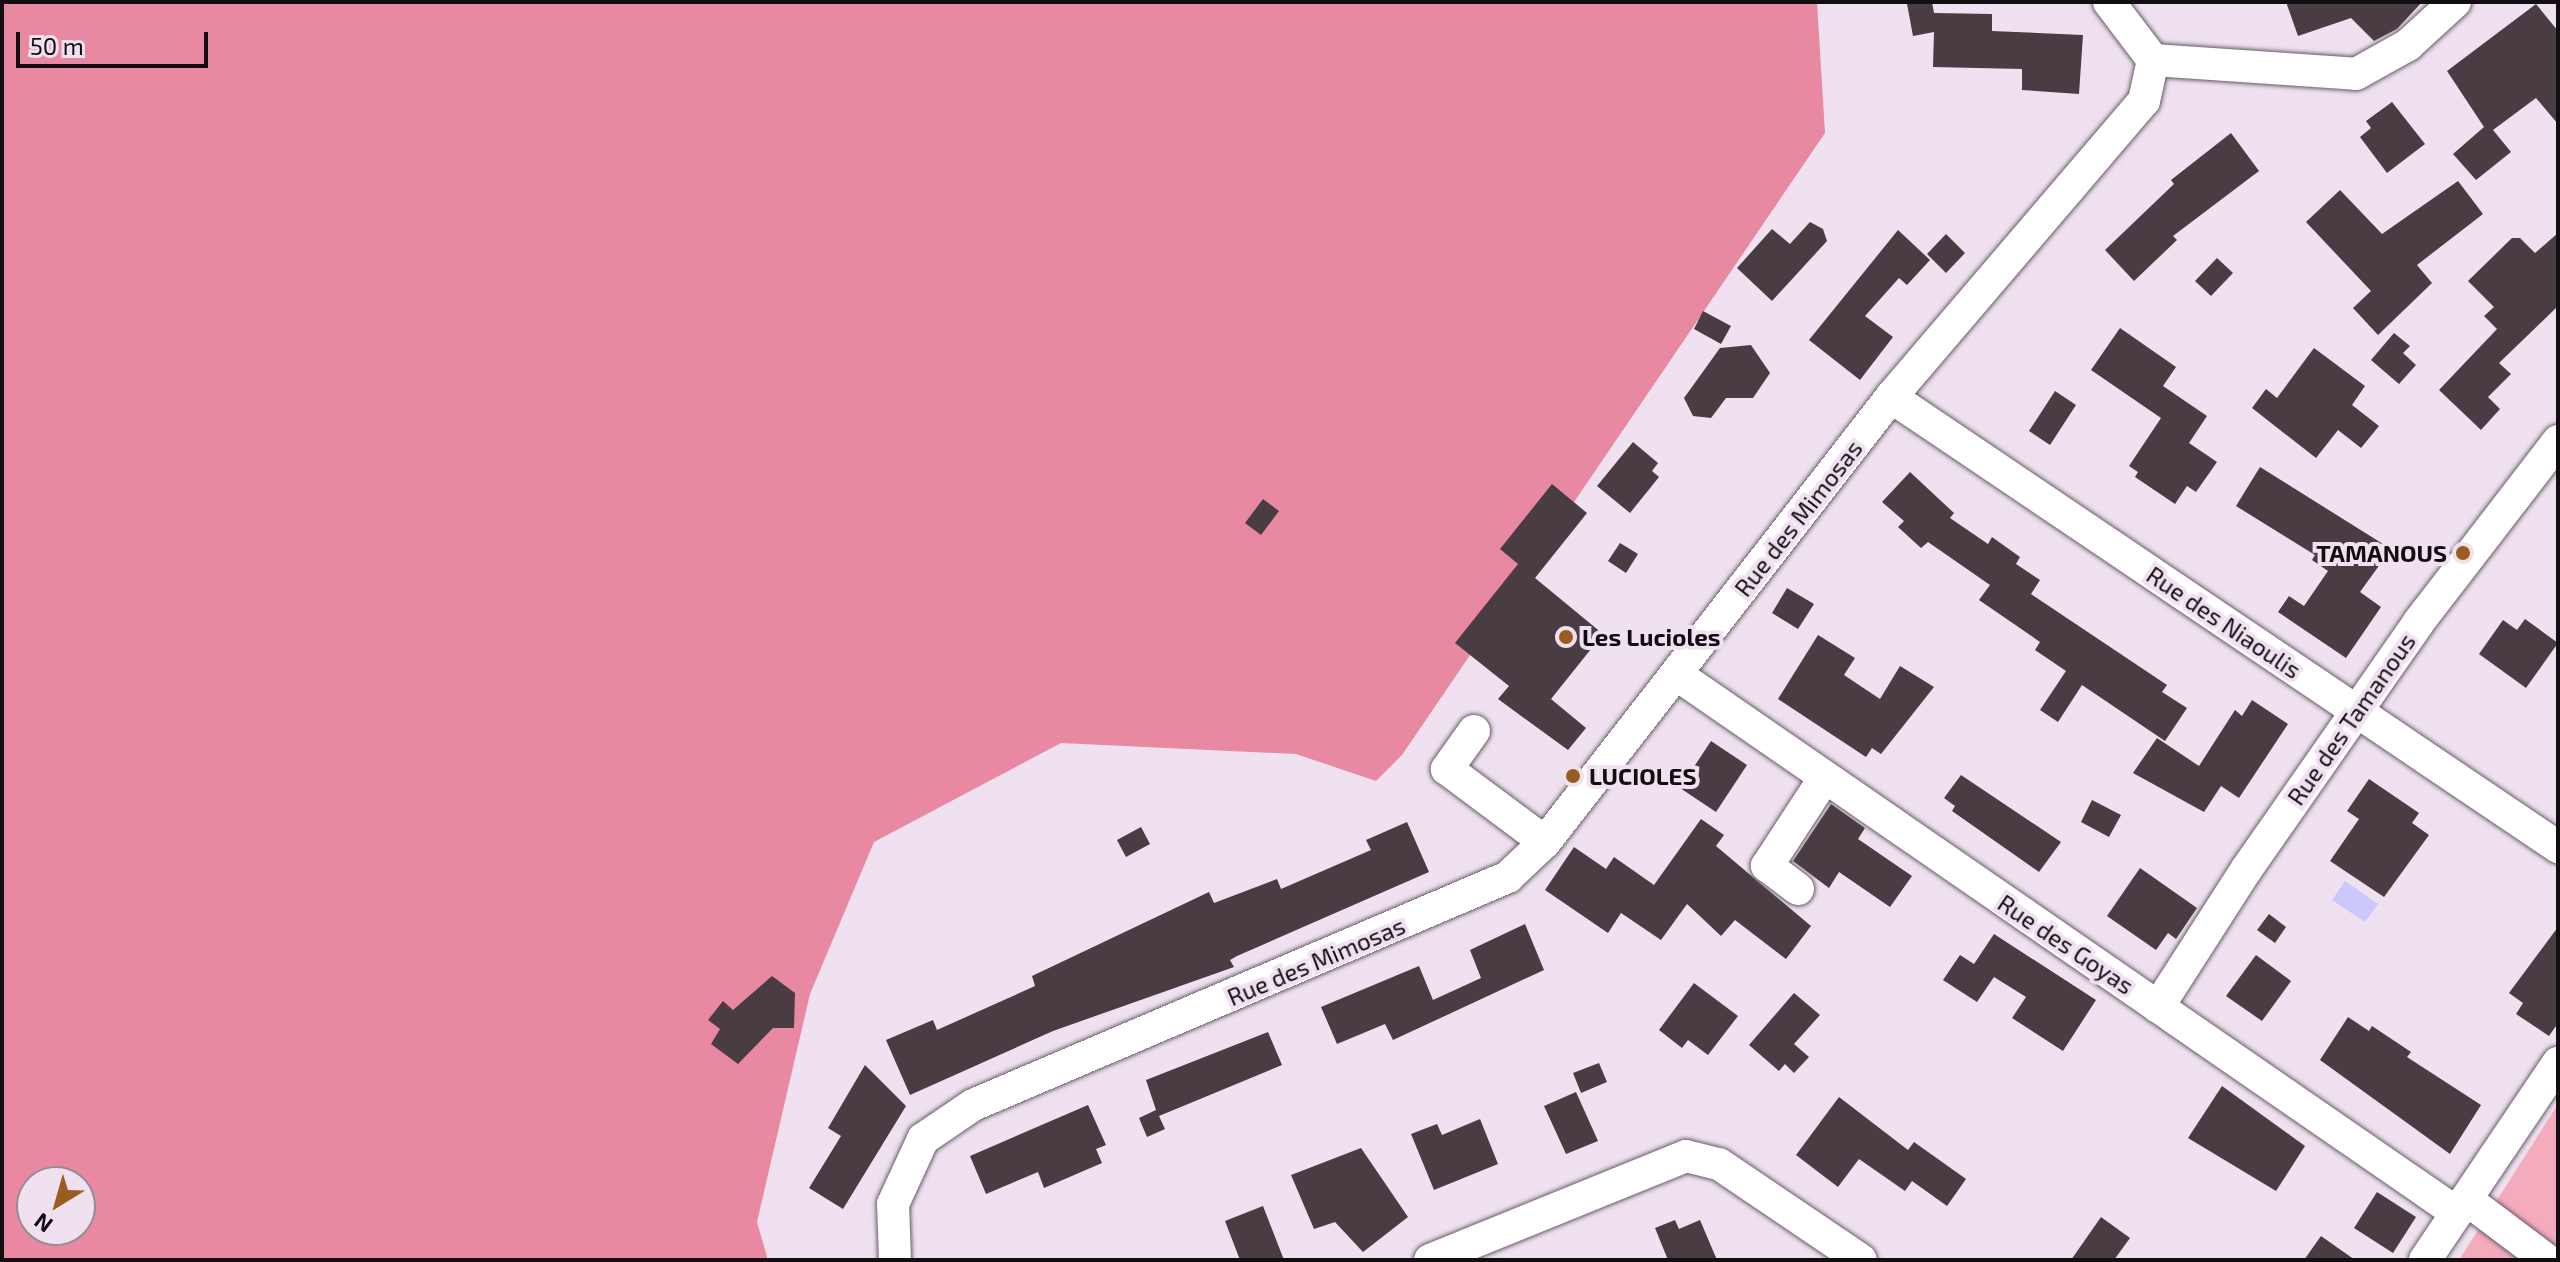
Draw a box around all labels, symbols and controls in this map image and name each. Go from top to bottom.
scale bar [20,16,212,66]
text: 50 m [30,31,84,60]
street label: Rue des Mimosas [1728,434,1868,602]
place label: TAMANOUS [2316,539,2447,567]
marker: TAMANOUS [2454,544,2472,562]
street label: Rue des Niaoulis [2142,560,2306,684]
place label: Les Lucioles [1582,623,1721,651]
street label: Rue des Tamanous [2281,627,2421,811]
marker: Les Lucioles [1557,628,1575,646]
place label: LUCIOLES [1589,762,1696,790]
marker: LUCIOLES [1564,767,1582,785]
street label: Rue des Goyas [1993,888,2139,1000]
street label: Rue des Mimosas [1223,911,1409,1011]
north arrow [16,1166,96,1246]
text: N [29,1208,57,1239]

